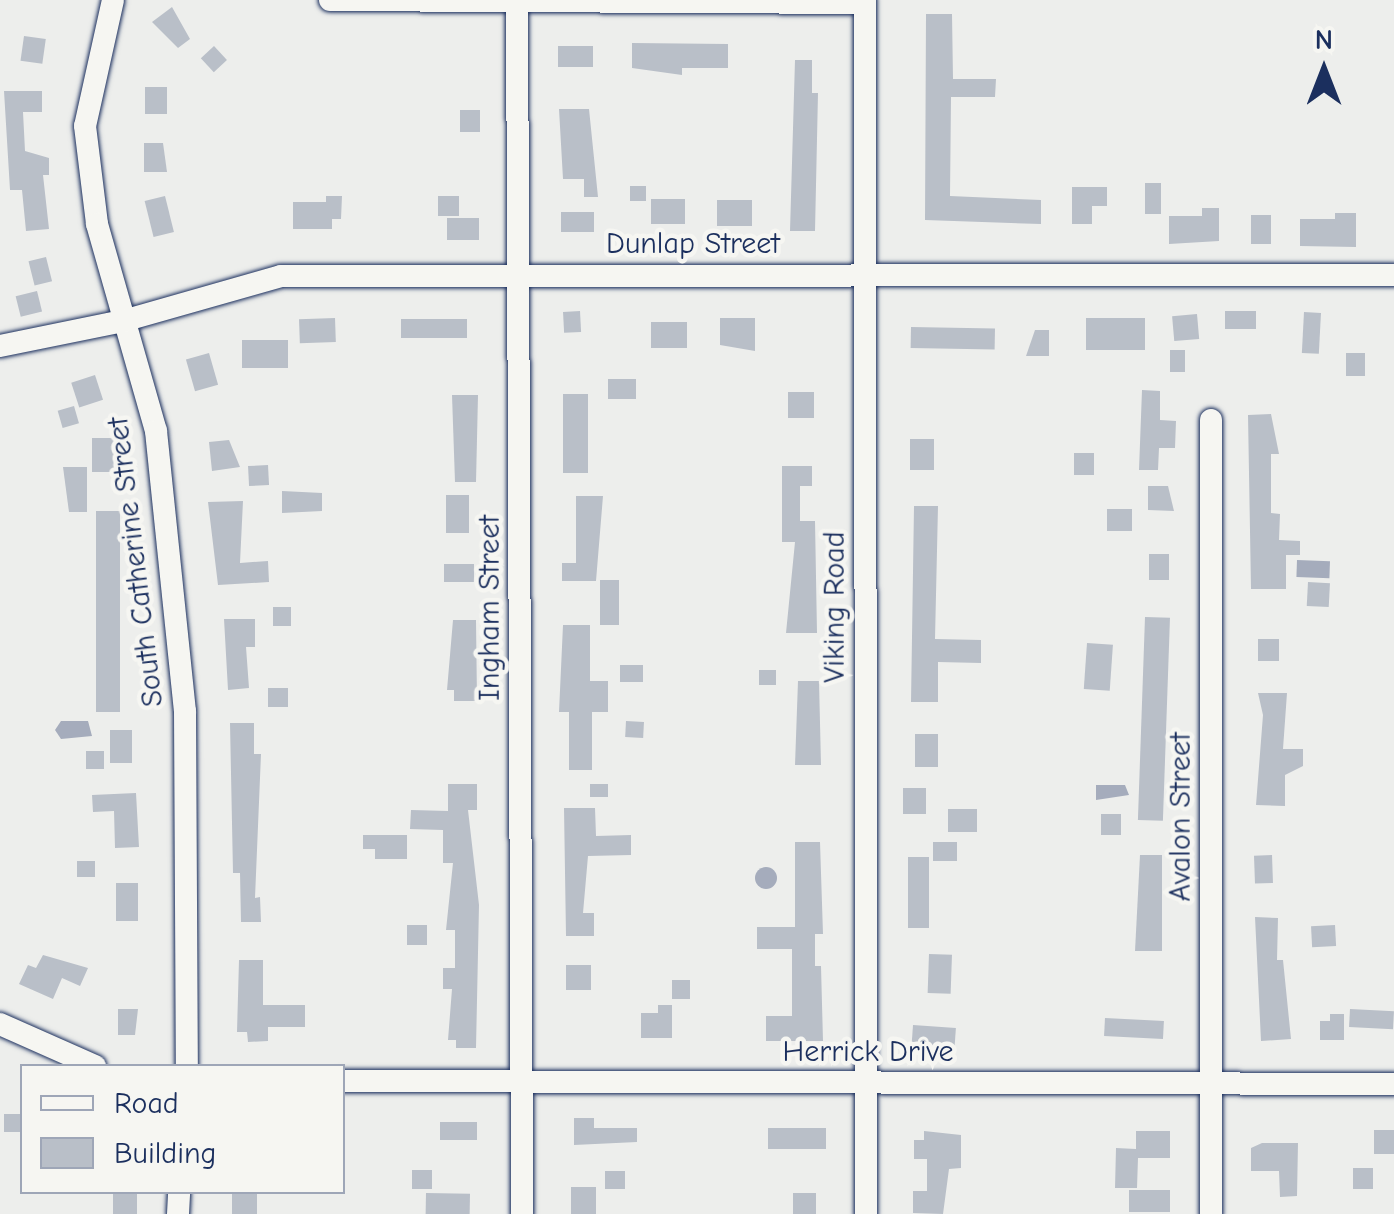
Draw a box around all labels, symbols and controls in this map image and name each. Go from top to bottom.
north arrow [1274,20,1374,120]
text: N [1315,24,1333,56]
street label: Dunlap Street [606,226,780,262]
street label: South Catherine Street [100,415,172,709]
street label: Ingham Street [472,515,508,701]
street label: Viking Road [817,531,853,683]
street label: Avalon Street [1163,732,1199,902]
street label: Herrick Drive [783,1034,953,1070]
legend [20,1064,345,1194]
text: Road [114,1086,179,1121]
text: Building [114,1136,217,1171]

